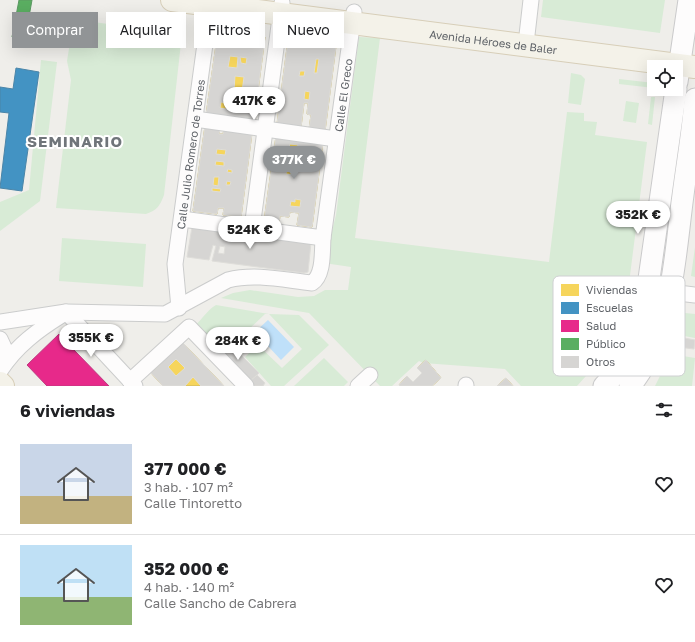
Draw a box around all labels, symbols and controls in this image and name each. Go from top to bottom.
chip: Comprar [12,12,98,48]
chip: Alquilar [106,12,186,48]
chip: Filtros [194,12,265,48]
chip: Nuevo [273,12,344,48]
street label: Avenida Héroes de Baler [429,27,559,56]
street label: Calle El Greco [331,57,354,133]
map controls [647,60,683,96]
button: locate [647,60,683,96]
street label: Calle Julio Romero de Torres [173,78,207,230]
pin: 417K € [221,87,287,121]
text: 417K € [232,92,276,108]
district label: SEMINARIO [27,132,123,150]
pin: 377K € [261,146,327,180]
text: 377K € [272,151,316,167]
pin: 352K € [605,201,671,235]
text: 352K € [615,206,661,222]
pin: 524K € [217,216,283,250]
text: 524K € [227,221,273,237]
legend [553,276,685,376]
text: Viviendas [586,283,638,296]
text: Escuelas [586,301,633,314]
text: Salud [586,319,616,332]
pin: 355K € [58,324,124,358]
pin: 284K € [205,327,271,361]
text: 355K € [68,329,114,345]
text: 284K € [215,332,261,348]
text: Público [586,337,626,350]
text: Otros [586,355,615,368]
icon: filters [653,399,675,421]
text: 6 viviendas [20,400,115,421]
text: 377 000 € [144,458,227,479]
icon: home [52,460,100,508]
icon: heart [653,473,675,495]
text: 3 hab. · 107 m² [144,479,233,495]
text: Calle Tintoretto [144,495,242,511]
text: 352 000 € [144,558,229,579]
icon: home [52,561,100,609]
icon: heart [653,574,675,596]
text: 4 hab. · 140 m² [144,579,234,595]
text: Calle Sancho de Cabrera [144,595,297,611]

